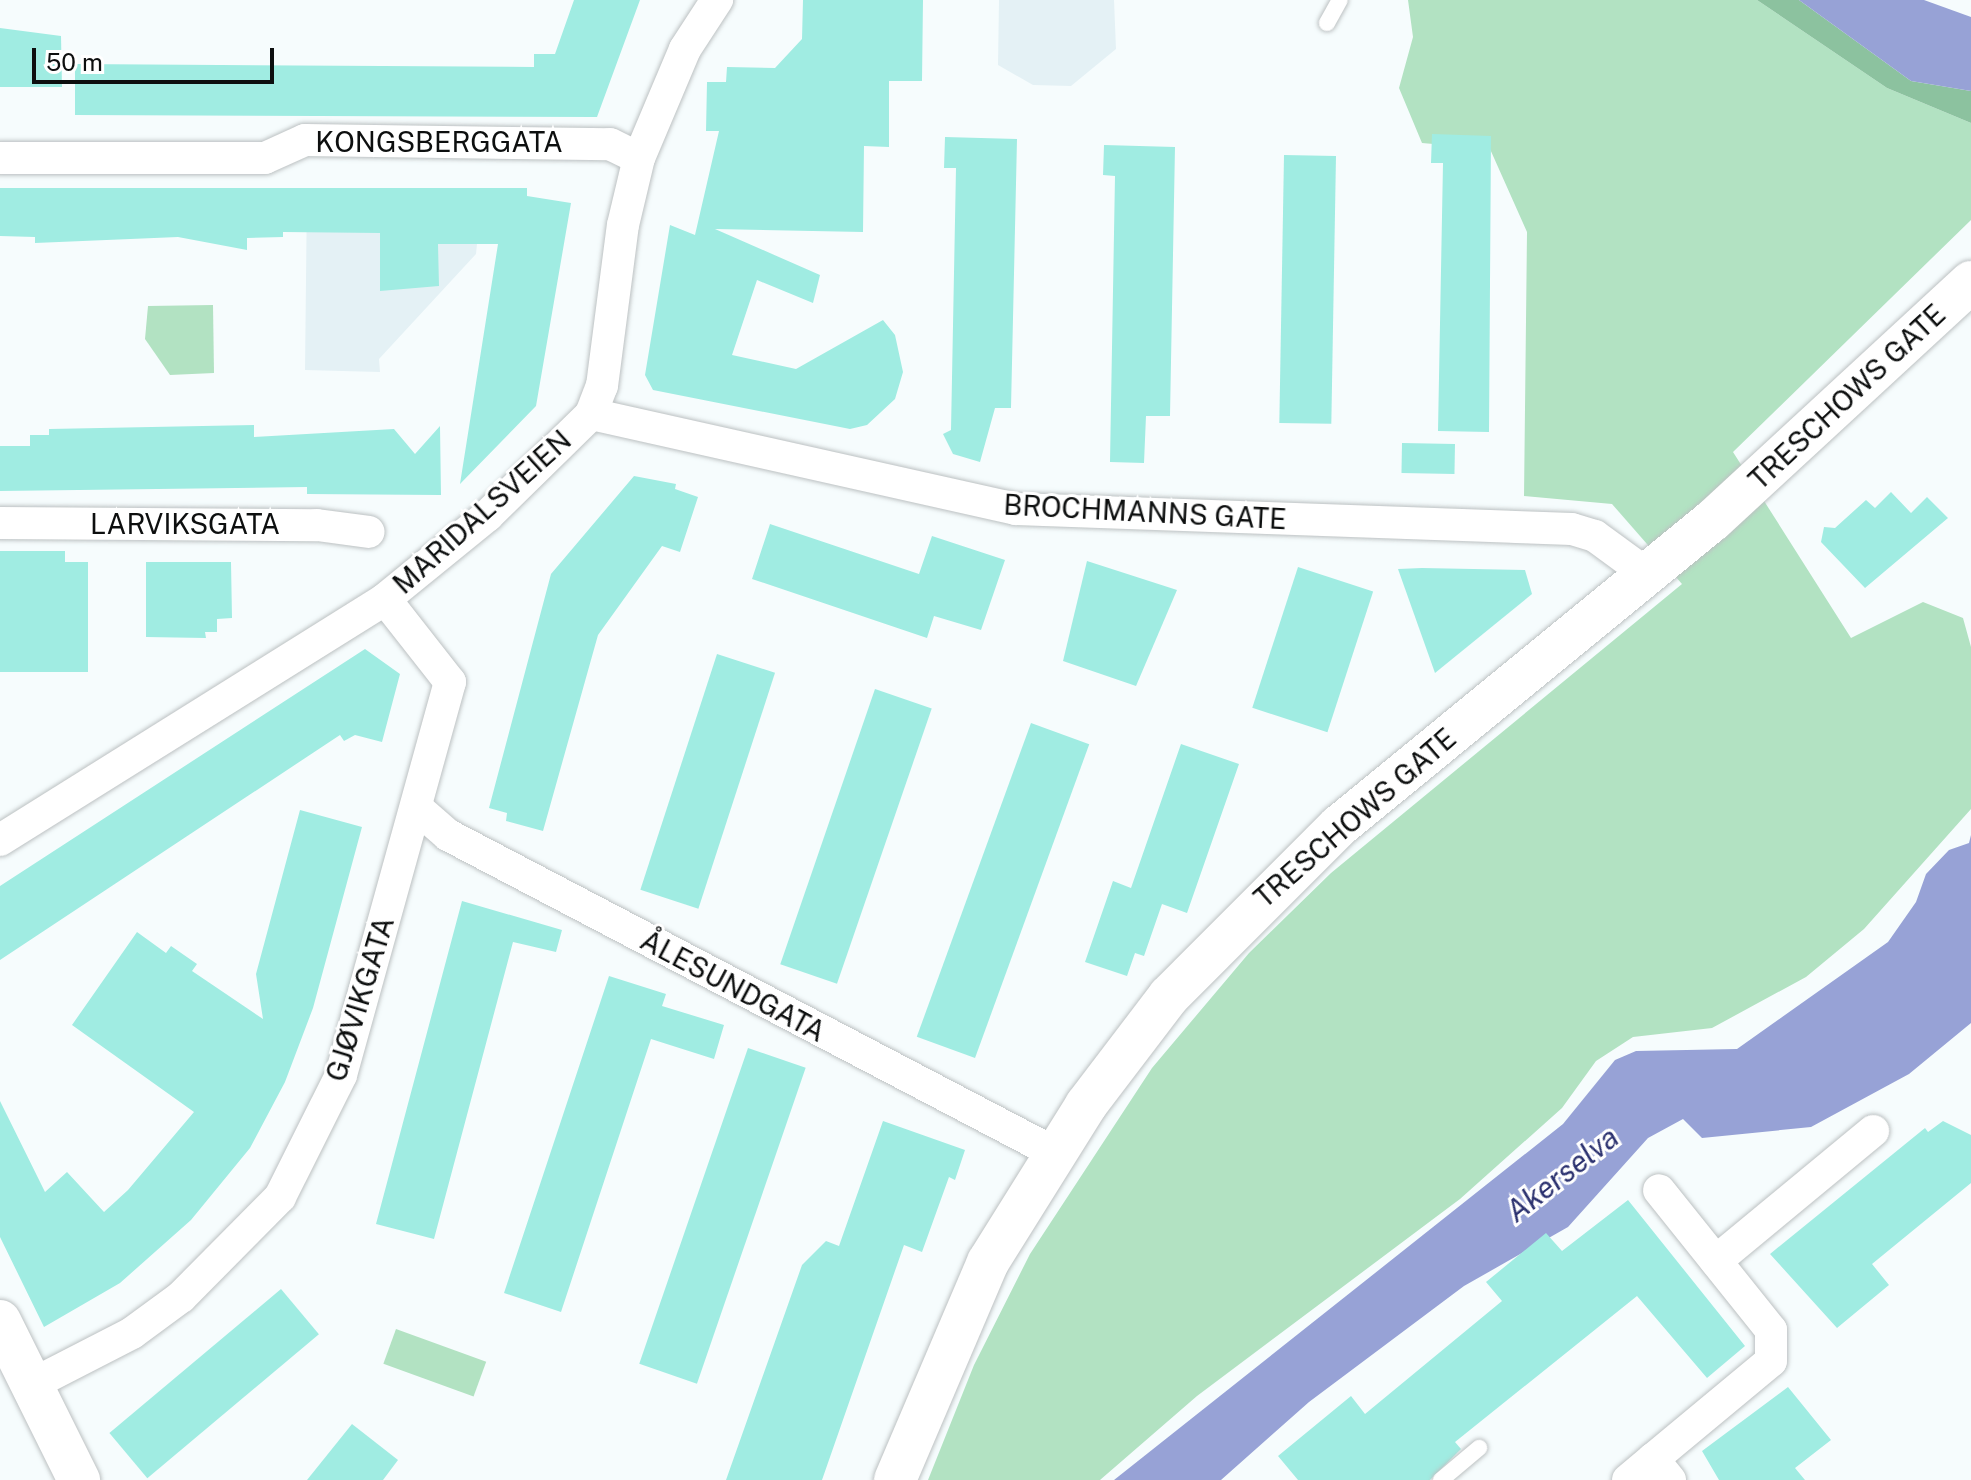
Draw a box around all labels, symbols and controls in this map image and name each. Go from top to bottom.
scale bar [36,32,278,82]
text: 50 m [46,48,103,76]
street label: KONGSBERGGATA [315,125,563,159]
street label: TRESCHOWS GATE [1742,297,1952,497]
street label: MARIDALSVEIEN [386,423,578,601]
street label: BROCHMANNS GATE [1003,488,1287,536]
street label: LARVIKSGATA [90,507,280,541]
street label: TRESCHOWS GATE [1247,721,1463,915]
street label: GJØVIKGATA [319,913,401,1085]
street label: ÅLESUNDGATA [635,923,831,1049]
water label: Akerselva [1499,1119,1625,1229]

